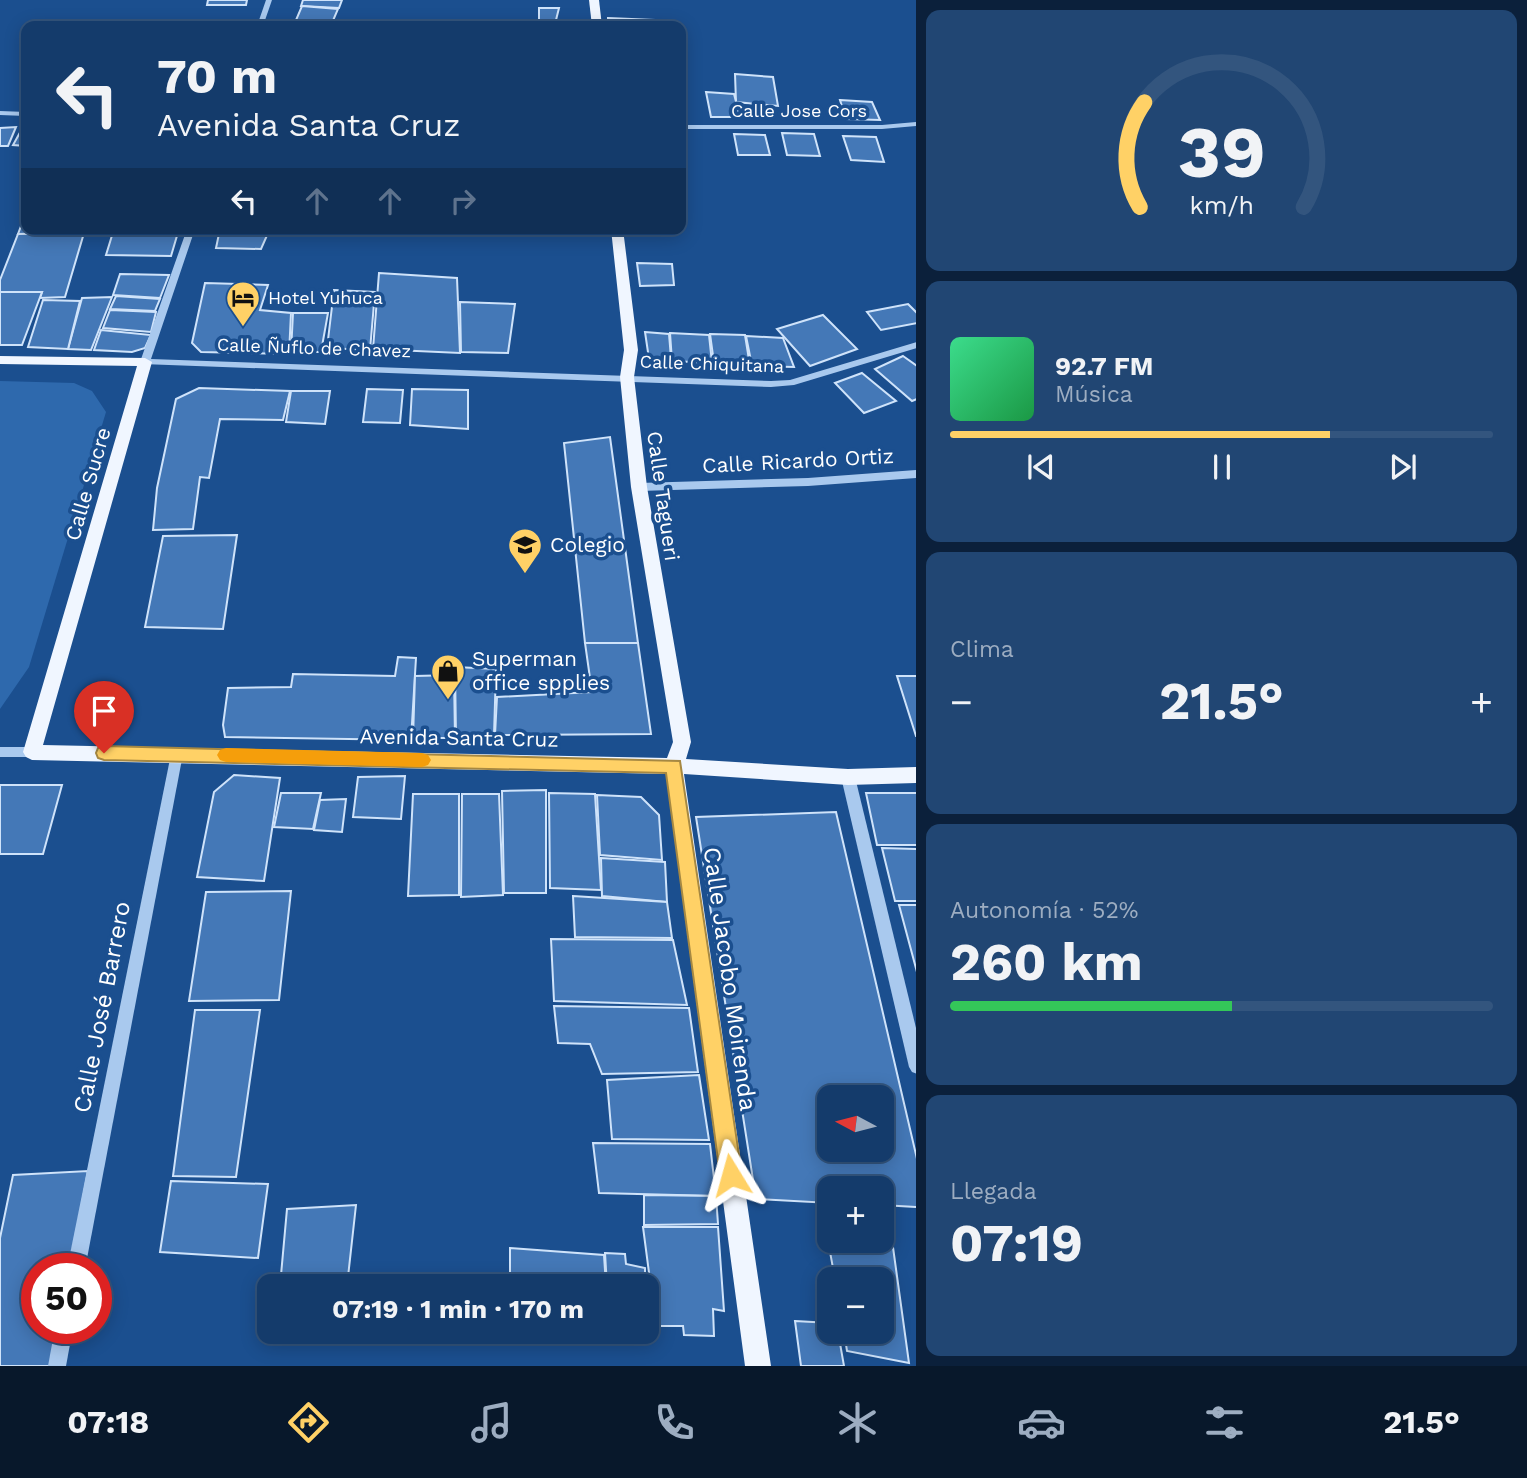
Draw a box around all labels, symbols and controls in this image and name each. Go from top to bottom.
text: 70 m [157,47,277,105]
icon: left [42,49,133,140]
street label: Calle Jose Cors [731,100,867,121]
text: Avenida Santa Cruz [157,106,460,144]
text: 39 [1177,109,1266,195]
icon: left [225,182,263,220]
icon: ahead [298,182,336,220]
icon: ahead [371,182,409,220]
icon: right [444,182,482,220]
text: km/h [1189,190,1254,219]
hotel icon: Hotel Yuhuca [224,279,262,328]
place label: Hotel Yuhuca [268,287,383,308]
street label: Calle Ñuflo de Chavez [217,334,411,361]
street label: Calle Chiquitana [639,350,785,377]
text: 92.7 FM [1055,351,1153,381]
text: Música [1055,381,1133,408]
street label: Calle Sucre [59,424,116,543]
street label: Calle Tagueri [642,429,685,562]
street label: Calle Ricardo Ortiz [702,443,894,478]
icon: previous [1022,448,1060,486]
icon: pause [1203,448,1241,486]
icon: next [1384,448,1422,486]
school or university icon: Colegio [506,526,544,575]
place label: Colegio [550,532,625,557]
text: Clima [950,636,1014,663]
place label: Superman office spplies [472,646,610,695]
shop icon: Superman office spplies [429,652,467,701]
text: 21.5° [1159,671,1284,732]
text: − [950,680,973,724]
text: + [1470,680,1493,724]
pin [74,681,134,753]
icon: arrive [85,692,123,730]
street label: Avenida Santa Cruz [359,723,559,752]
street label: Calle Jacobo Moirenda [698,845,762,1113]
text: Autonomía · 52% [950,897,1139,924]
street label: Calle José Barrero [68,899,136,1115]
text: 260 km [950,932,1143,993]
north arrow [817,1085,894,1162]
map controls [817,1085,894,1344]
position arrow [694,1138,768,1212]
button: + [817,1176,894,1253]
text: Llegada [950,1178,1037,1205]
text: 07:19 [950,1213,1083,1274]
speed limit sign: 50 [21,1253,112,1344]
button: − [817,1267,894,1344]
text: 07:19 · 1 min · 170 m [332,1294,584,1324]
icon: directions [284,1398,333,1447]
icon: music [467,1398,516,1447]
icon: phone [650,1398,699,1447]
icon: climate [833,1398,882,1447]
icon: car [1017,1398,1066,1447]
icon: filters [1200,1398,1249,1447]
text: 07:18 [67,1403,149,1441]
text: 21.5° [1383,1403,1460,1441]

